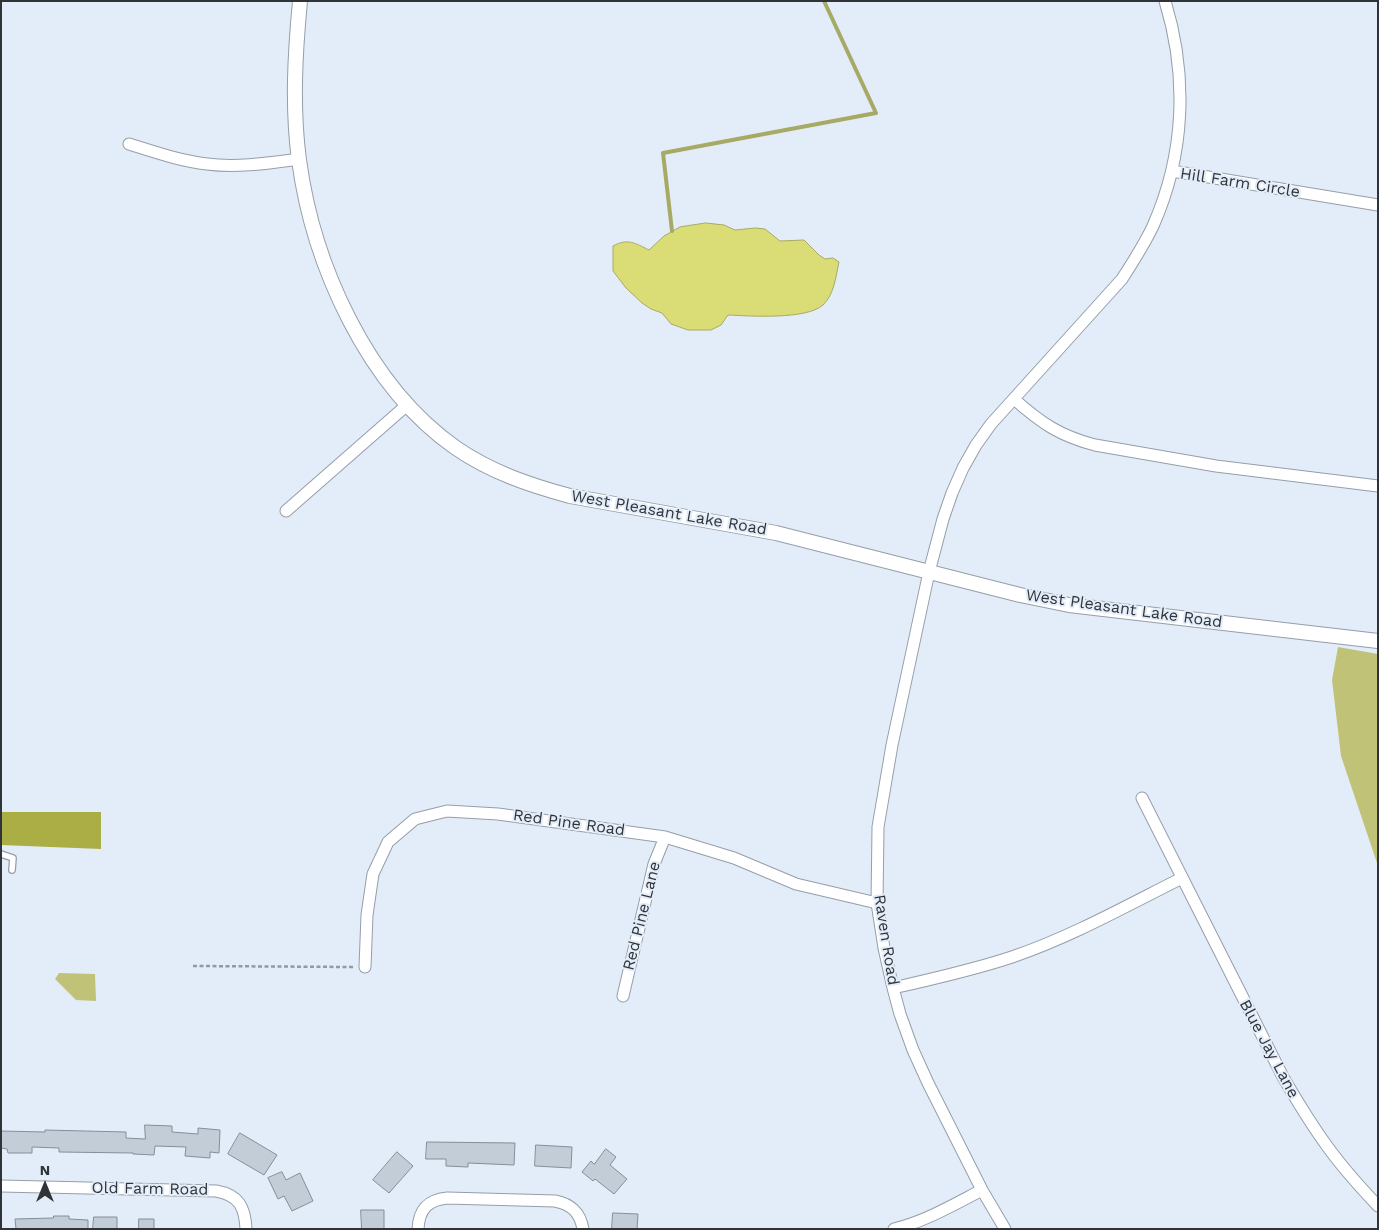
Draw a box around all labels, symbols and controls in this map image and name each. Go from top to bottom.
street label: Hill Farm Circle [1179,164,1301,202]
street label: West Pleasant Lake Road [570,486,768,540]
street label: West Pleasant Lake Road [1025,586,1223,632]
street label: Red Pine Road [512,806,626,840]
street label: Red Pine Lane [619,860,665,972]
street label: Raven Road [869,893,903,987]
street label: Blue Jay Lane [1235,996,1303,1102]
north arrow [20,1160,70,1210]
text: N [40,1162,50,1178]
street label: Old Farm Road [92,1178,208,1200]

